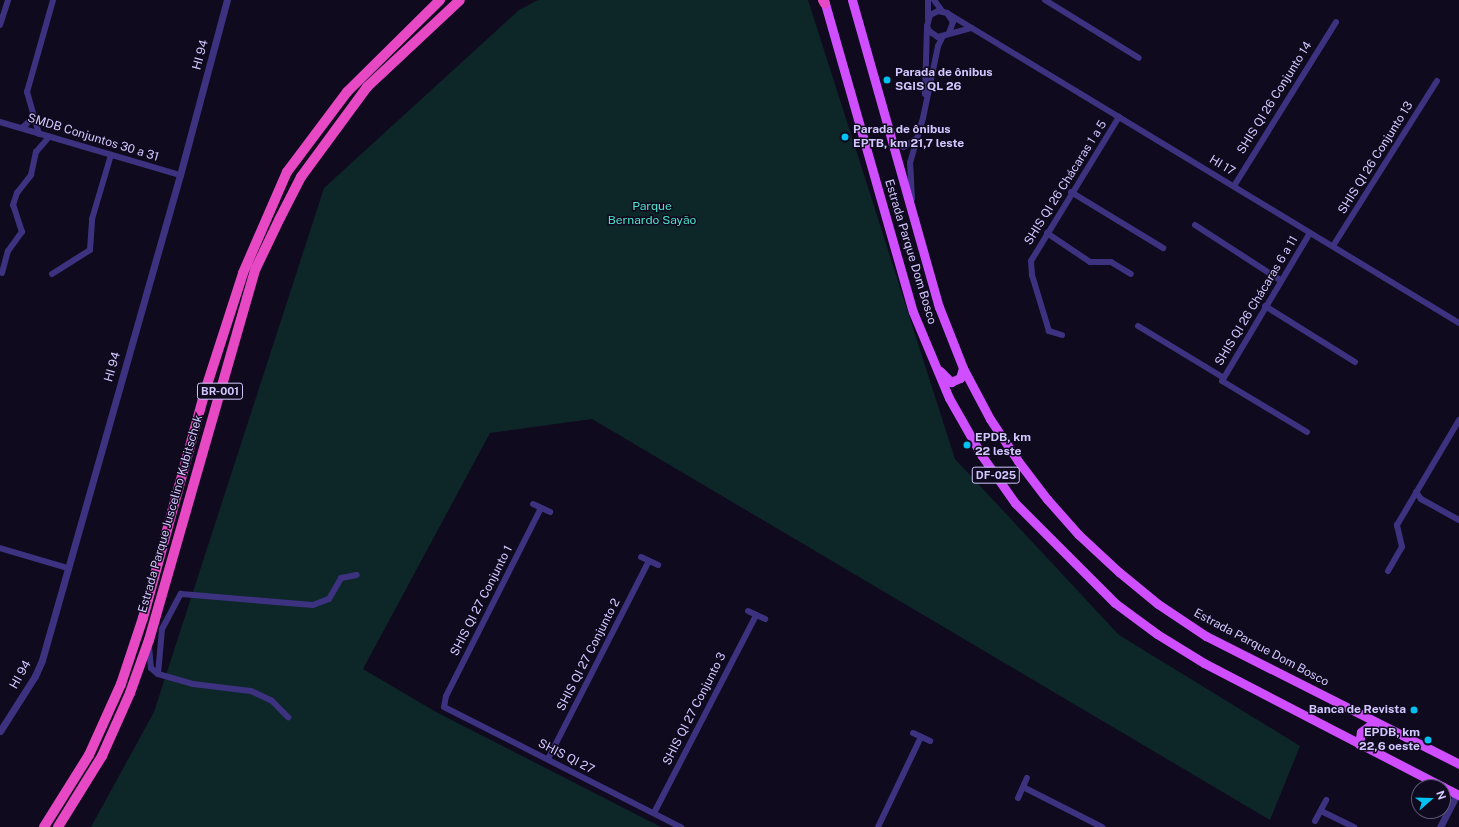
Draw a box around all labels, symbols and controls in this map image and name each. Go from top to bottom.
street label: HI 94 [190,38,212,72]
street label: SHIS QI 26 Conjunto 14 [1234,39,1316,157]
place label: Parada de ônibus SGIS QL 26 [895,66,993,94]
marker: Parada de ônibus SGIS QL 26 [882,75,892,85]
street label: SHIS QI 26 Conjunto 13 [1335,99,1417,217]
street label: SMDB Conjuntos 30 a 31 [26,111,160,165]
street label: SHIS QI 26 Chácaras 1 a 5 [1022,118,1110,248]
place label: Parada de ônibus EPTB, km 21,7 leste [853,123,964,151]
marker: Parada de ônibus EPTB, km 21,7 leste [840,132,850,142]
street label: HI 17 [1206,153,1238,179]
street label: Estrada Parque Dom Bosco [881,178,939,326]
park label: Parque Bernardo Sayão [608,200,696,228]
street label: SHIS QI 26 Chácaras 6 a 11 [1212,233,1302,369]
street label: HI 94 [102,350,124,384]
road number: BR-001 [196,382,244,400]
street label: Estrada Parque Juscelino Kubitschek [136,413,206,615]
place label: EPDB, km 22 leste [975,431,1031,459]
marker: EPDB, km 22 leste [962,440,972,450]
road number: DF-025 [971,466,1021,484]
street label: SHIS QI 27 Conjunto 1 [448,543,516,659]
street label: SHIS QI 27 Conjunto 2 [554,596,624,714]
street label: Estrada Parque Dom Bosco [1191,606,1331,690]
street label: SHIS QI 27 Conjunto 3 [660,650,730,768]
street label: HI 94 [7,658,35,692]
place label: Banca de Revista [1309,703,1406,717]
marker: Banca de Revista [1409,705,1419,715]
place label: EPDB, km 22,6 oeste [1359,726,1420,754]
marker: EPDB, km 22,6 oeste [1423,735,1433,745]
street label: SHIS QI 27 [535,737,597,777]
north arrow [1411,779,1451,819]
text: N [1434,789,1448,801]

